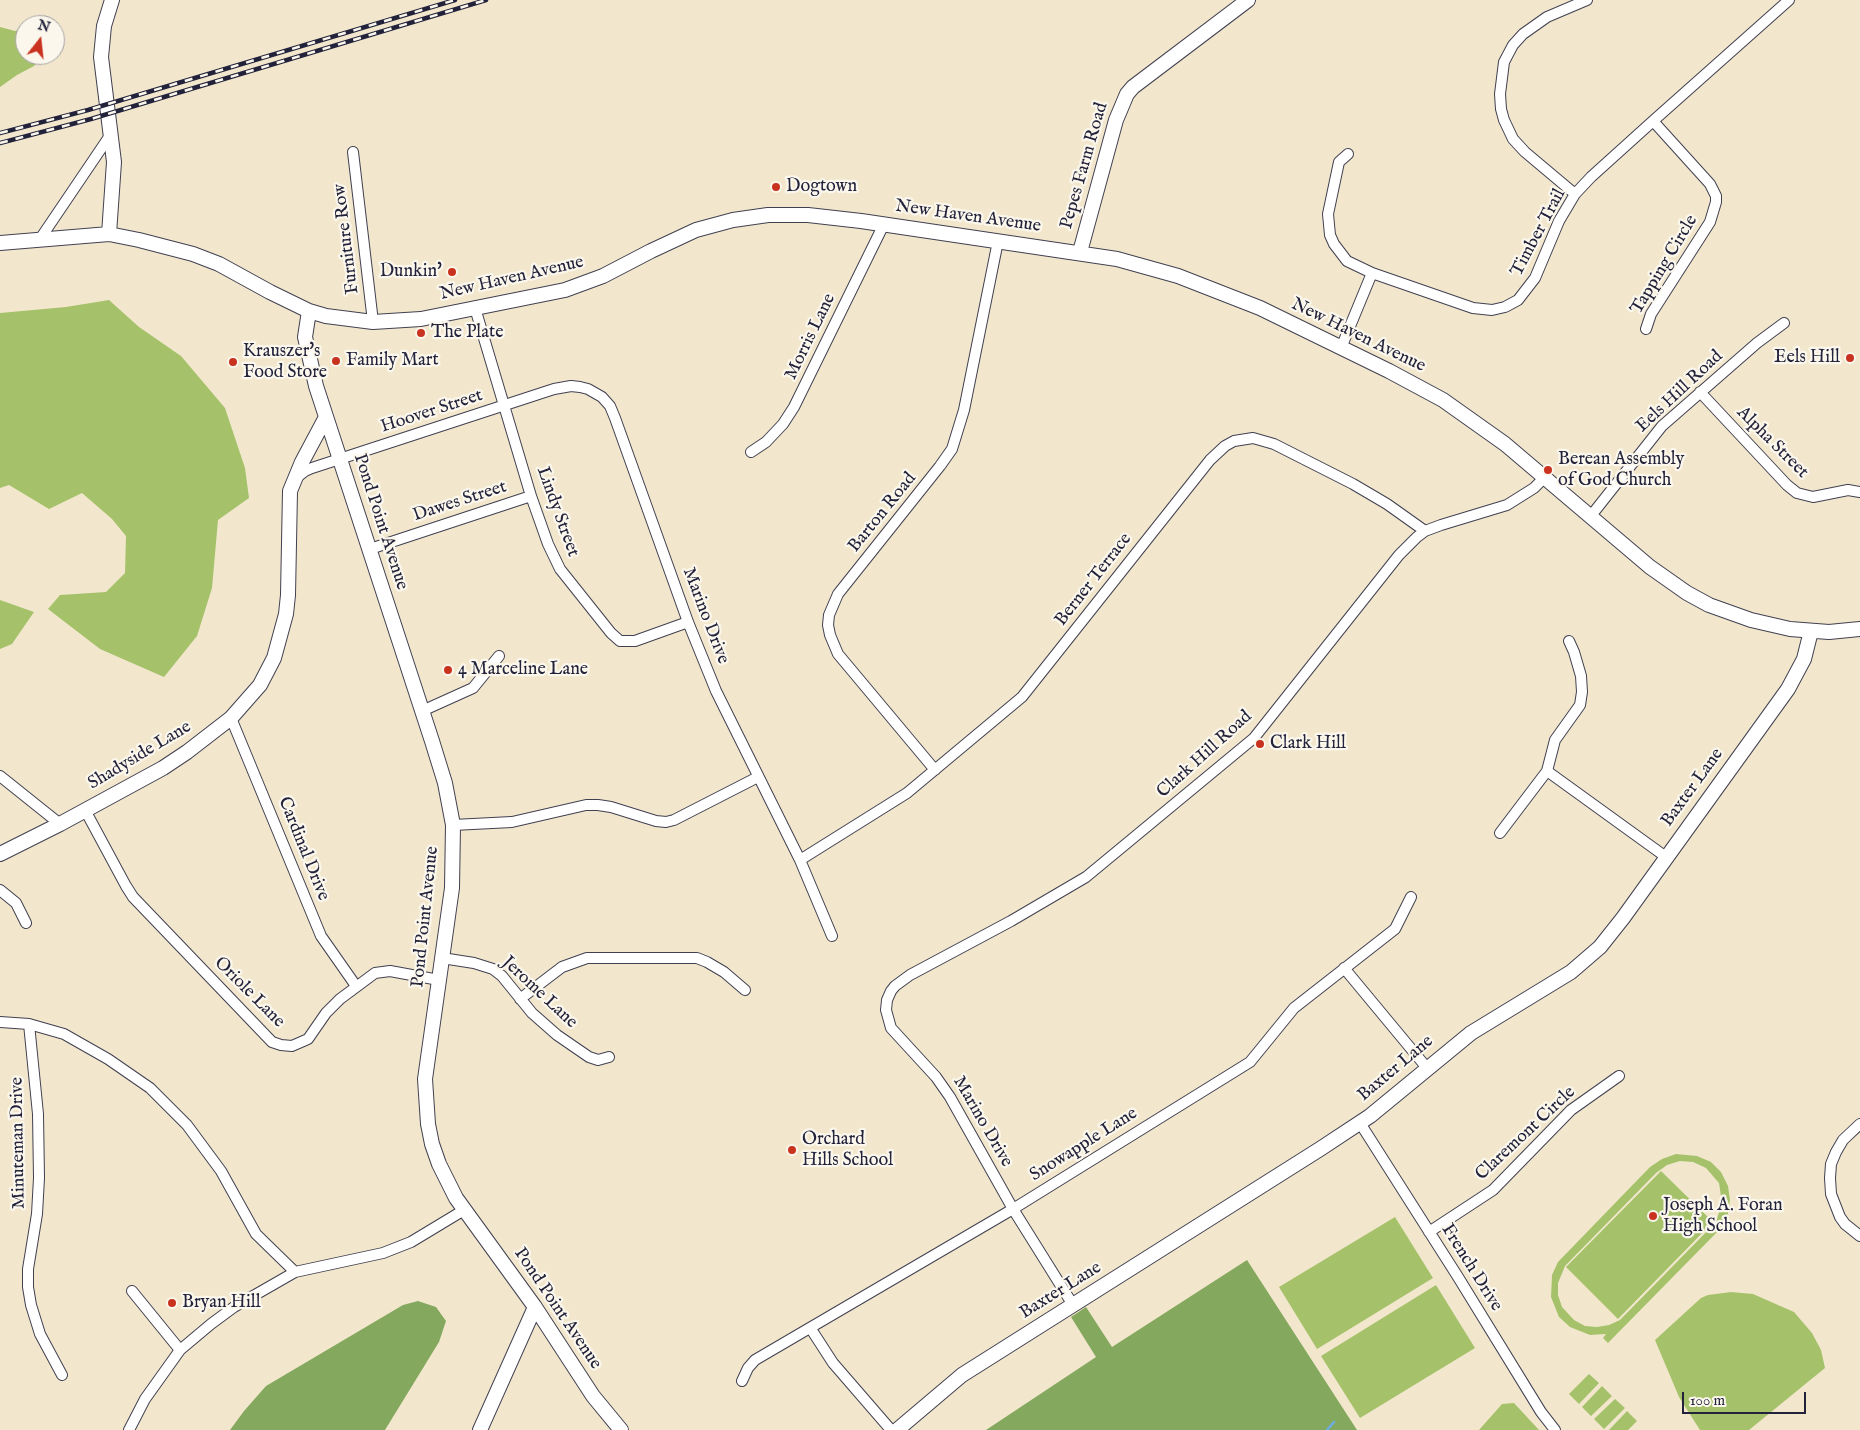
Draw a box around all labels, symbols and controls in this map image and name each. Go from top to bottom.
north arrow [15,15,65,65]
text: N [36,16,52,37]
street label: Pepes Farm Road [1057,100,1113,232]
place label: Dogtown [786,176,857,198]
marker: Dogtown [770,181,782,193]
street label: Furniture Row [330,183,364,295]
street label: Timber Trail [1507,186,1571,280]
street label: New Haven Avenue [894,196,1042,238]
street label: Tapping Circle [1627,211,1703,319]
street label: New Haven Avenue [438,252,586,306]
place label: Dunkin' [380,261,442,283]
marker: Dunkin' [446,266,458,278]
street label: Morris Lane [781,290,841,384]
street label: New Haven Avenue [1287,294,1429,378]
place label: The Plate [431,322,503,344]
marker: The Plate [415,327,427,339]
place label: Krauszer's Food Store [243,341,327,384]
street label: Eels Hill Road [1632,346,1728,438]
place label: Eels Hill [1774,347,1840,369]
place label: Family Mart [346,350,439,372]
marker: Eels Hill [1844,352,1856,364]
marker: Family Mart [330,355,342,367]
marker: Krauszer's Food Store [227,356,239,368]
street label: Hoover Street [378,385,486,439]
street label: Alpha Street [1732,403,1812,483]
place label: Berean Assembly of God Church [1558,449,1684,492]
street label: Pond Point Avenue [348,451,412,593]
street label: Lindy Street [531,464,583,560]
marker: Berean Assembly of God Church [1542,464,1554,476]
street label: Barton Road [844,469,922,557]
street label: Dawes Street [411,477,509,527]
street label: Berner Terrace [1051,529,1137,631]
street label: Marino Drive [677,565,733,667]
place label: 4 Marceline Lane [458,659,588,681]
marker: 4 Marceline Lane [442,664,454,676]
street label: Clark Hill Road [1153,707,1257,803]
street label: Shadyside Lane [85,717,195,795]
place label: Clark Hill [1270,733,1346,755]
marker: Clark Hill [1254,738,1266,750]
street label: Baxter Lane [1657,744,1729,832]
street label: Cardinal Drive [272,794,334,904]
street label: Pond Point Avenue [408,845,444,989]
street label: Jerome Lane [497,952,581,1034]
street label: Oriole Lane [209,953,289,1033]
street label: Baxter Lane [1354,1031,1438,1107]
street label: Marino Drive [947,1073,1017,1171]
street label: Minuteman Drive [7,1077,31,1209]
street label: Claremont Circle [1472,1082,1580,1186]
street label: Snowapple Lane [1026,1103,1142,1187]
place label: Orchard Hills School [802,1129,893,1172]
marker: Orchard Hills School [786,1144,798,1156]
place label: Joseph A. Foran High School [1663,1195,1783,1238]
marker: Joseph A. Foran High School [1647,1210,1659,1222]
street label: French Drive [1436,1220,1506,1316]
street label: Pond Point Avenue [508,1244,606,1374]
street label: Baxter Lane [1016,1258,1106,1324]
place label: Bryan Hill [182,1292,261,1314]
marker: Bryan Hill [166,1297,178,1309]
scale bar [1685,1382,1809,1414]
text: 100 m [1690,1391,1725,1410]

